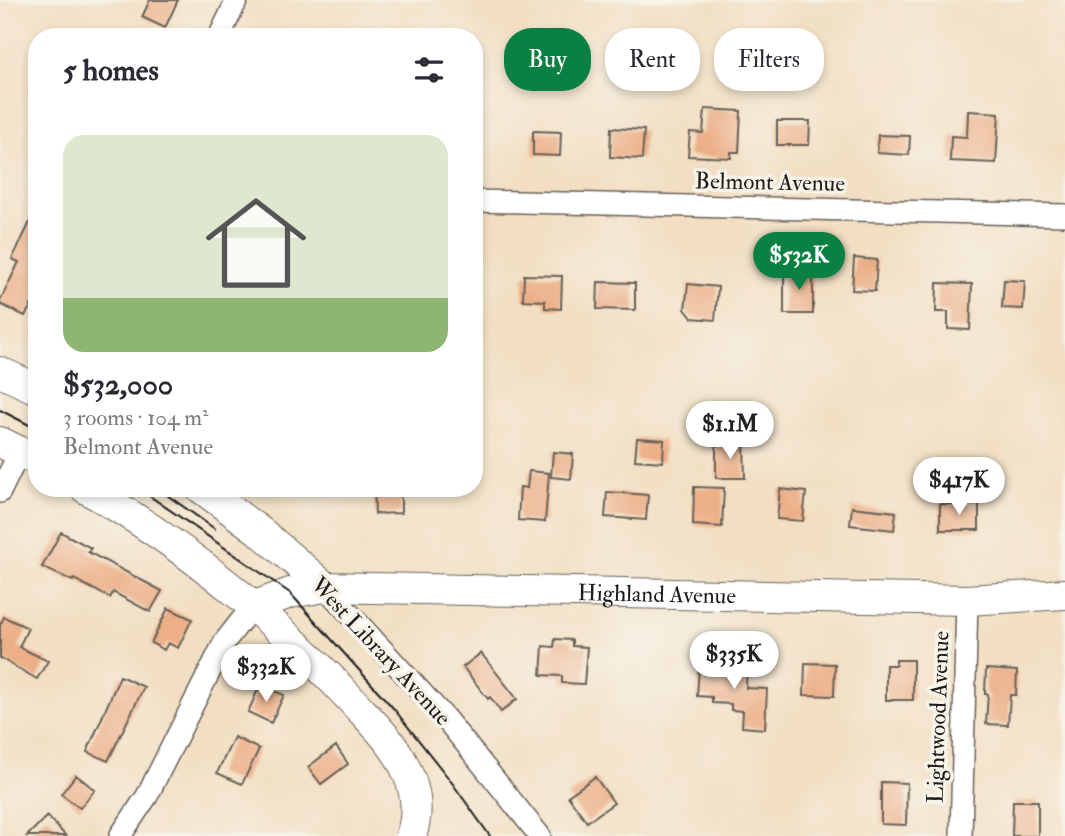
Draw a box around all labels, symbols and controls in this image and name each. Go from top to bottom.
chip: Buy [504,28,591,91]
chip: Rent [605,28,700,91]
chip: Filters [714,28,824,91]
icon: filters [410,51,448,89]
text: 5 homes [63,52,159,89]
street label: Belmont Avenue [695,166,846,198]
icon: home [193,180,319,306]
pin: $532K [750,232,848,292]
text: $532K [769,240,829,269]
text: $532,000 [63,366,173,403]
pin: $1.1M [681,402,779,461]
text: 3 rooms · 104 m² [63,403,209,432]
text: $1.1M [702,409,758,438]
text: Belmont Avenue [63,432,213,461]
pin: $417K [910,458,1008,517]
text: $417K [929,465,989,494]
street label: West Library Avenue [304,570,458,732]
street label: Highland Avenue [577,578,737,610]
street label: Lightwood Avenue [921,630,956,804]
pin: $335K [685,632,783,691]
text: $335K [706,639,762,668]
pin: $332K [217,644,315,704]
text: $332K [237,652,295,681]

